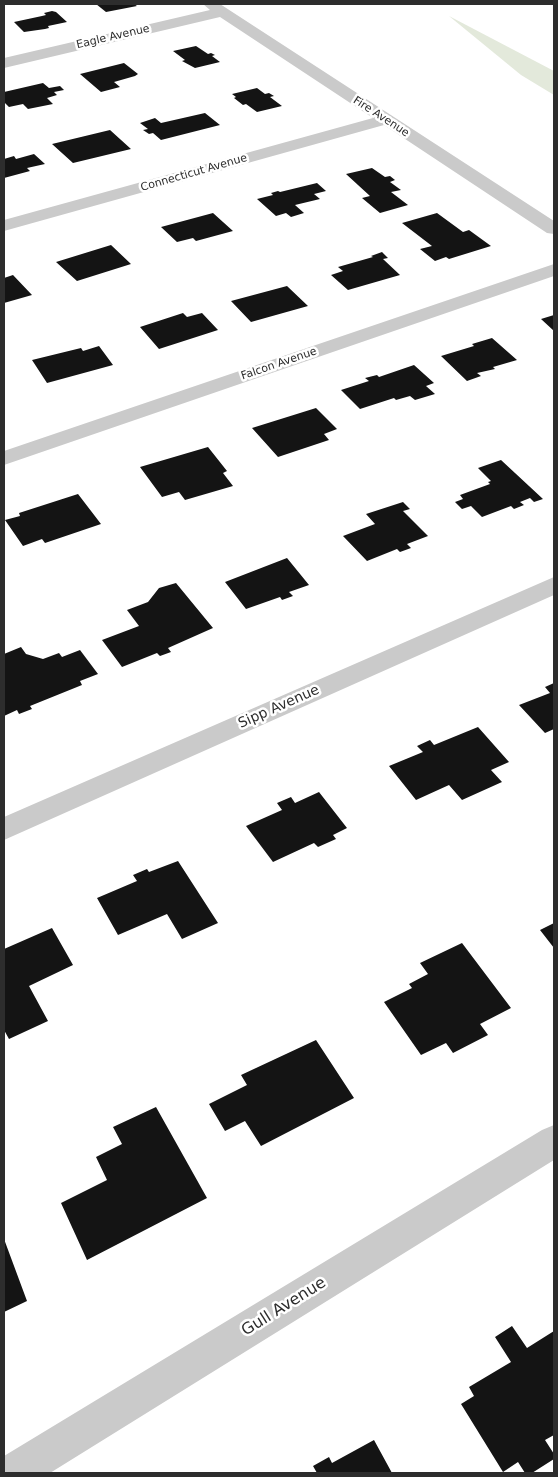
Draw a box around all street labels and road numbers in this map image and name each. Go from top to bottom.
street label: Eagle Avenue [75,22,151,52]
street label: Fire Avenue [351,94,411,140]
street label: Connecticut Avenue [139,151,249,195]
street label: Falcon Avenue [239,345,319,383]
street label: Sipp Avenue [236,682,322,732]
street label: Gull Avenue [238,1273,330,1341]

